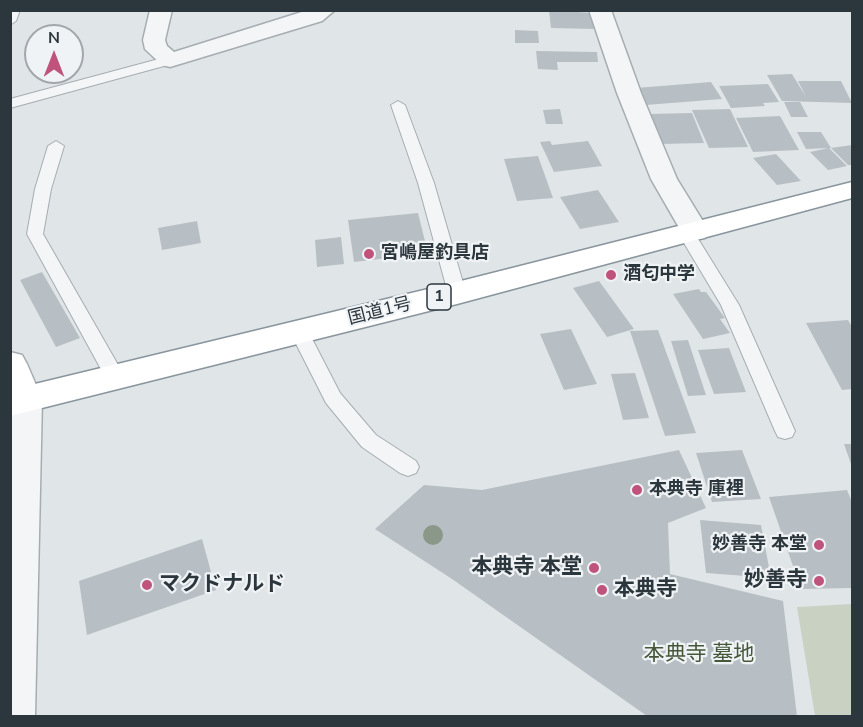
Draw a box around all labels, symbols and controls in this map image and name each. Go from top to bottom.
north arrow [24,24,84,84]
text: N [48,27,60,49]
place label: 宮嶋屋釣具店 [381,243,489,265]
marker: 宮嶋屋釣具店 [362,247,376,261]
place label: 酒匂中学 [623,264,695,286]
marker: 酒匂中学 [604,268,618,282]
road number: 1 [427,284,451,310]
street label: 国道1号 [346,294,414,330]
place label: 本典寺 庫裡 [649,479,744,501]
marker: 本典寺 庫裡 [630,483,644,497]
place label: 妙善寺 本堂 [712,534,807,556]
marker: 妙善寺 本堂 [812,538,826,552]
place label: 本典寺 本堂 [471,555,582,581]
marker: 本典寺 本堂 [587,561,601,575]
place label: 妙善寺 [744,568,807,594]
place label: マクドナルド [159,572,285,598]
marker: 妙善寺 [812,574,826,588]
place label: 本典寺 [614,577,677,603]
marker: マクドナルド [140,578,154,592]
marker: 本典寺 [595,583,609,597]
park label: 本典寺 墓地 [644,642,754,668]

